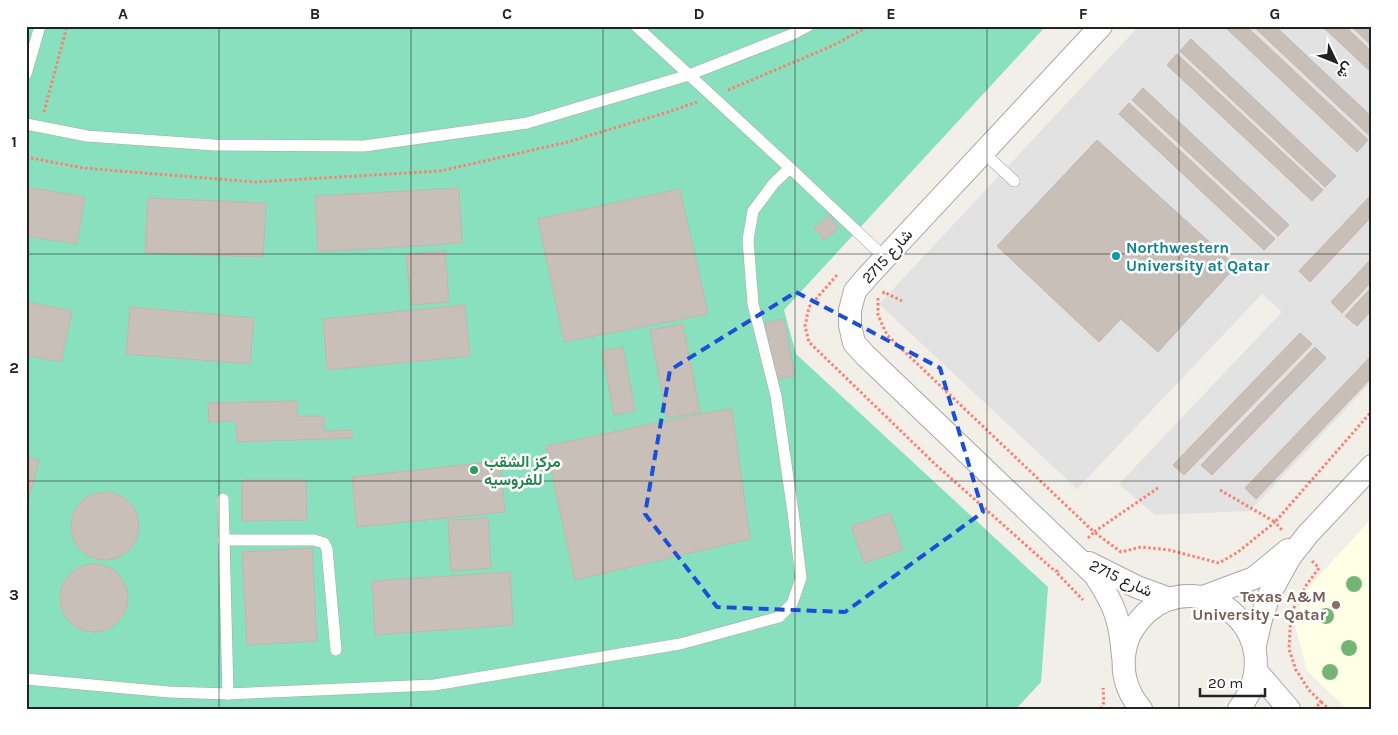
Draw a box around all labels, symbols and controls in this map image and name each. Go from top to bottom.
text: A [118,4,128,23]
text: B [310,4,320,23]
text: C [502,4,512,23]
text: D [694,4,705,23]
text: E [886,4,896,23]
text: F [1079,4,1088,23]
text: G [1270,4,1280,23]
north arrow [1310,38,1360,88]
text: ش [1333,59,1357,83]
text: 1 [11,132,17,151]
street label: شارع 2715 [857,225,918,289]
place label: Northwestern University at Qatar [1126,238,1270,275]
marker: Northwestern University at Qatar [1110,250,1122,262]
text: 2 [9,358,19,377]
place label: مركز الشقب للفروسيه [484,452,561,490]
marker: مركز الشقب للفروسيه [468,464,480,476]
street label: شارع 2715 [1086,555,1155,603]
text: 3 [9,585,19,604]
place label: Texas A&M University - Qatar [1192,587,1327,624]
marker: Texas A&M University - Qatar [1330,599,1342,611]
scale bar [1200,665,1266,697]
text: 20 m [1208,674,1243,692]

